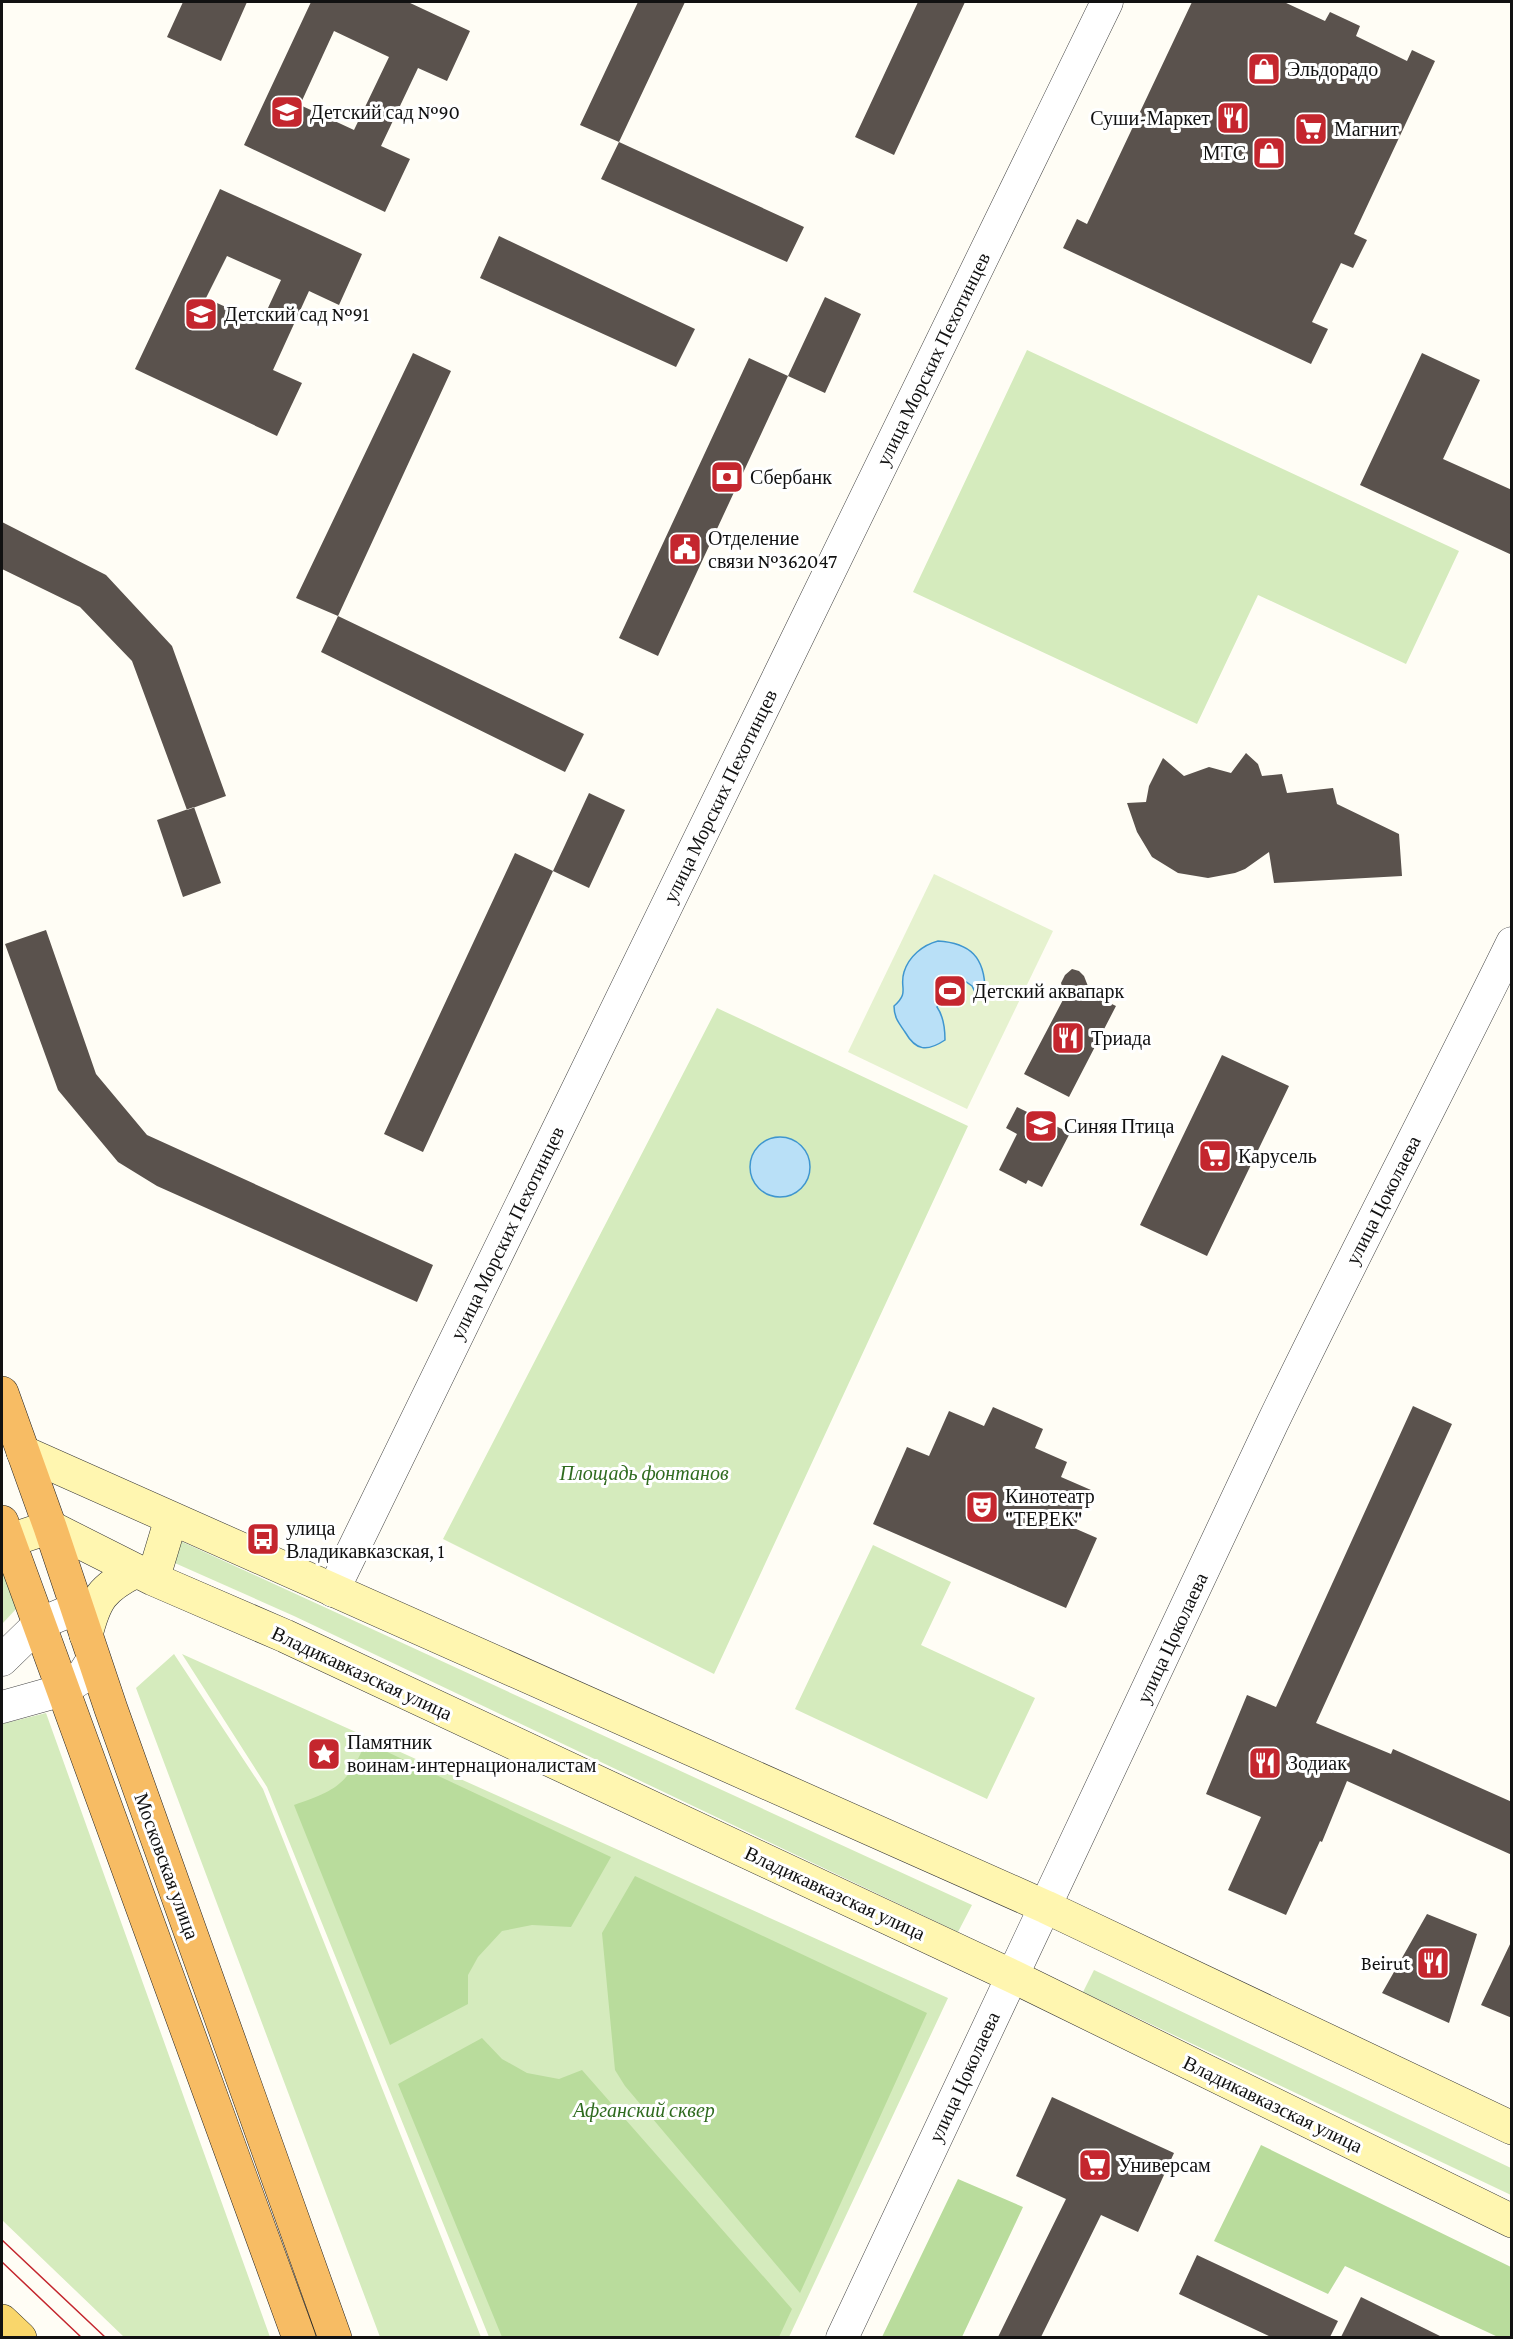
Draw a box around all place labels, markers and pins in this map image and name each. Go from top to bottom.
shop icon: Эльдорадо [1246,51,1282,87]
place label: Эльдорадо [1287,58,1378,81]
school or university icon: Детский сад №90 [269,94,305,130]
restaurant icon: Суши-Маркет [1215,100,1251,136]
place label: Детский сад №90 [310,101,460,124]
place label: Суши-Маркет [1090,107,1210,130]
supermarket icon: Магнит [1293,111,1329,147]
place label: Магнит [1334,118,1399,140]
shop icon: МТС [1251,135,1287,171]
place label: МТС [1203,142,1246,164]
school or university icon: Детский сад №91 [183,296,219,332]
place label: Детский сад №91 [224,303,369,326]
bank icon: Сбербанк [709,459,745,495]
place label: Сбербанк [750,466,832,489]
place label: Отделение связи №362047 [708,527,837,572]
public building icon: Отделение связи №362047 [667,531,703,567]
sports icon: Детский аквапарк [932,973,968,1009]
place label: Детский аквапарк [973,980,1124,1003]
restaurant icon: Триада [1050,1020,1086,1056]
place label: Триада [1091,1027,1151,1050]
school or university icon: Синяя Птица [1023,1108,1059,1144]
place label: Синяя Птица [1064,1115,1174,1138]
supermarket icon: Карусель [1197,1138,1233,1174]
place label: Карусель [1238,1145,1317,1168]
place label: Кинотеатр "ТЕРЕК" [1005,1485,1095,1530]
theatre icon: Кинотеатр "ТЕРЕК" [964,1489,1000,1525]
place label: улица Владикавказская, 1 [286,1517,444,1563]
bus stop icon: улица Владикавказская, 1 [245,1521,281,1557]
place label: Памятник воинам-интернационалистам [347,1731,597,1777]
place icon: Памятник воинам-интернационалистам [306,1736,342,1772]
restaurant icon: Зодиак [1247,1745,1283,1781]
place label: Зодиак [1288,1752,1347,1775]
restaurant icon: Beirut [1415,1945,1451,1981]
place label: Beirut [1361,1952,1410,1974]
supermarket icon: Универсам [1077,2147,1113,2183]
place label: Универсам [1118,2154,1211,2177]

